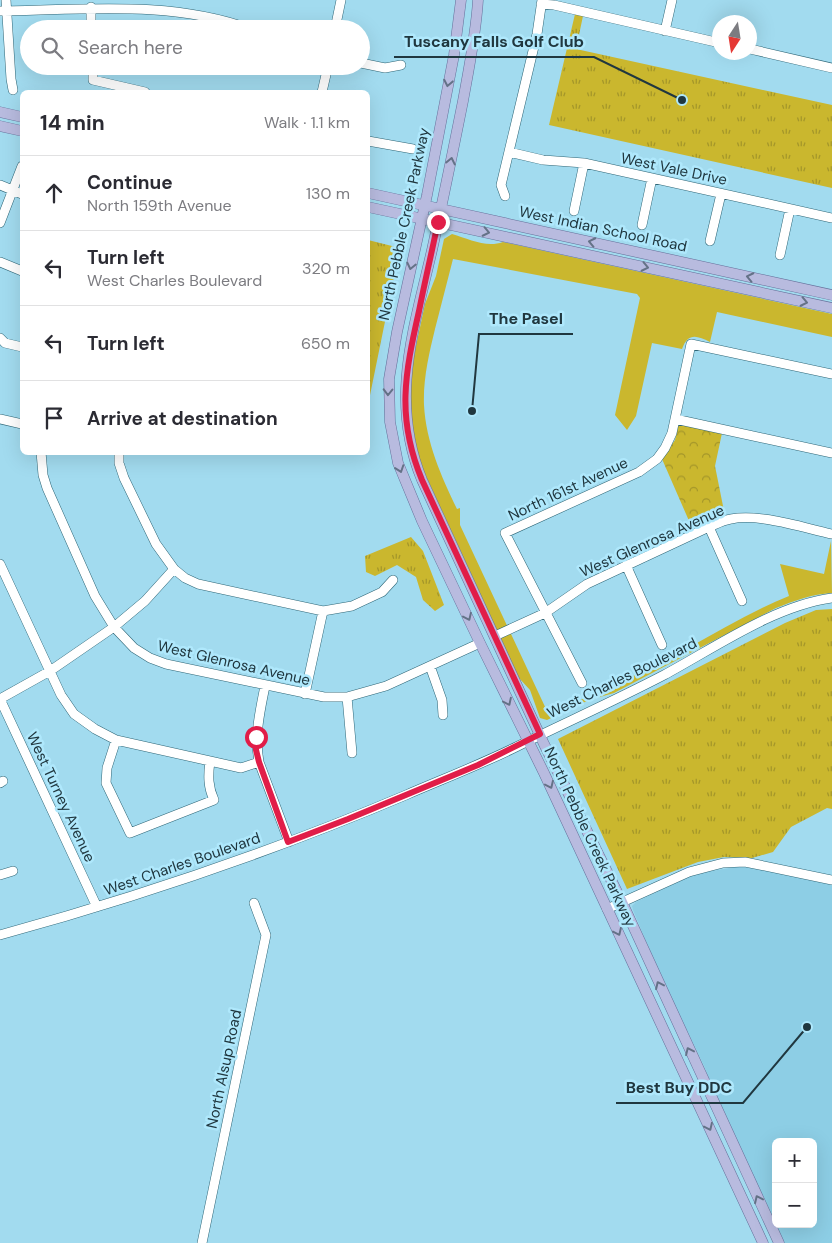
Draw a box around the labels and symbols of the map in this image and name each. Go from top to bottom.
north arrow [712,15,757,60]
callout: Tuscany Falls Golf Club [394,26,594,57]
text: Tuscany Falls Golf Club [404,31,584,52]
one-way arrow [444,78,454,87]
street label: North Pebble Creek Parkway [374,125,434,322]
street label: West Vale Drive [619,148,729,190]
one-way arrow [445,156,456,165]
street label: West Indian School Road [517,201,689,257]
route end [427,211,450,234]
one-way arrow [482,226,491,237]
one-way arrow [587,237,596,248]
one-way arrow [406,261,417,270]
one-way arrow [640,261,649,272]
one-way arrow [746,272,755,283]
one-way arrow [799,296,808,307]
callout: The Pasel [479,303,573,334]
text: The Pasel [489,308,563,329]
one-way arrow [383,388,393,396]
street label: North 161st Avenue [505,452,631,526]
one-way arrow [394,465,404,473]
street label: West Glenrosa Avenue [577,500,727,582]
one-way arrow [461,612,472,621]
street label: West Charles Boulevard [544,633,700,723]
street label: West Glenrosa Avenue [156,636,312,690]
one-way arrow [502,697,513,706]
route start [245,726,268,749]
street label: West Turney Avenue [22,729,100,865]
street label: North Pebble Creek Parkway [539,744,641,931]
one-way arrow [543,780,554,789]
street label: West Charles Boulevard [101,828,263,900]
one-way arrow [612,927,622,936]
one-way arrow [654,981,665,990]
street label: North Alsup Road [202,1008,246,1130]
one-way arrow [686,1048,696,1057]
callout: Best Buy DDC [616,1072,743,1103]
text: Best Buy DDC [626,1077,733,1098]
one-way arrow [703,1122,713,1131]
one-way arrow [753,1195,764,1204]

